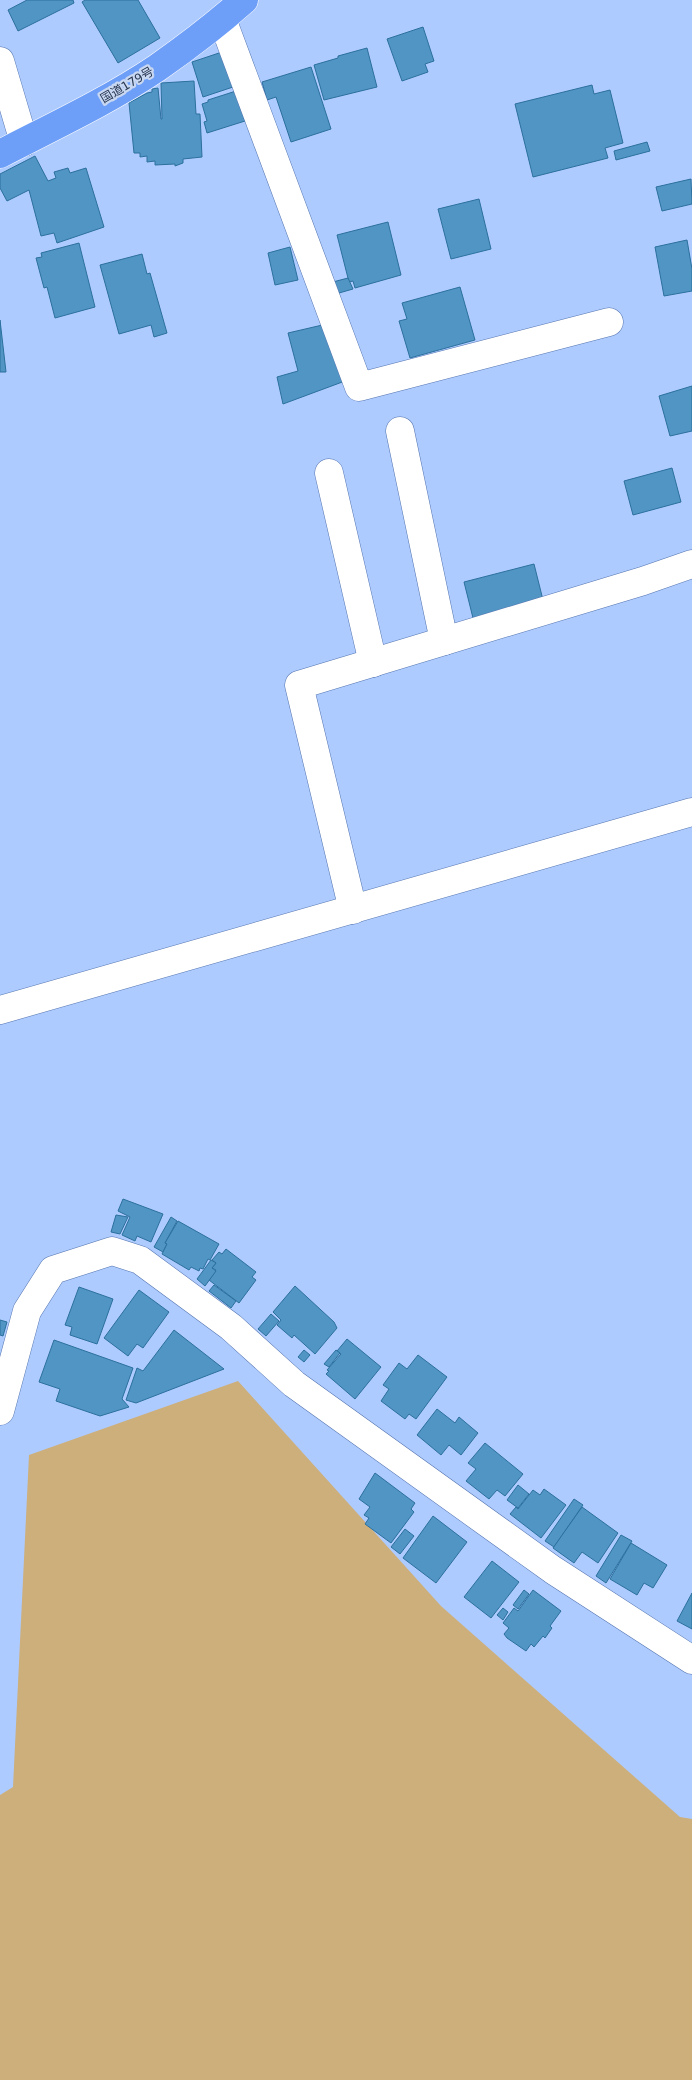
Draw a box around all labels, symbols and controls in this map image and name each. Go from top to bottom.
street label: 国道179号 [98,64,156,106]

